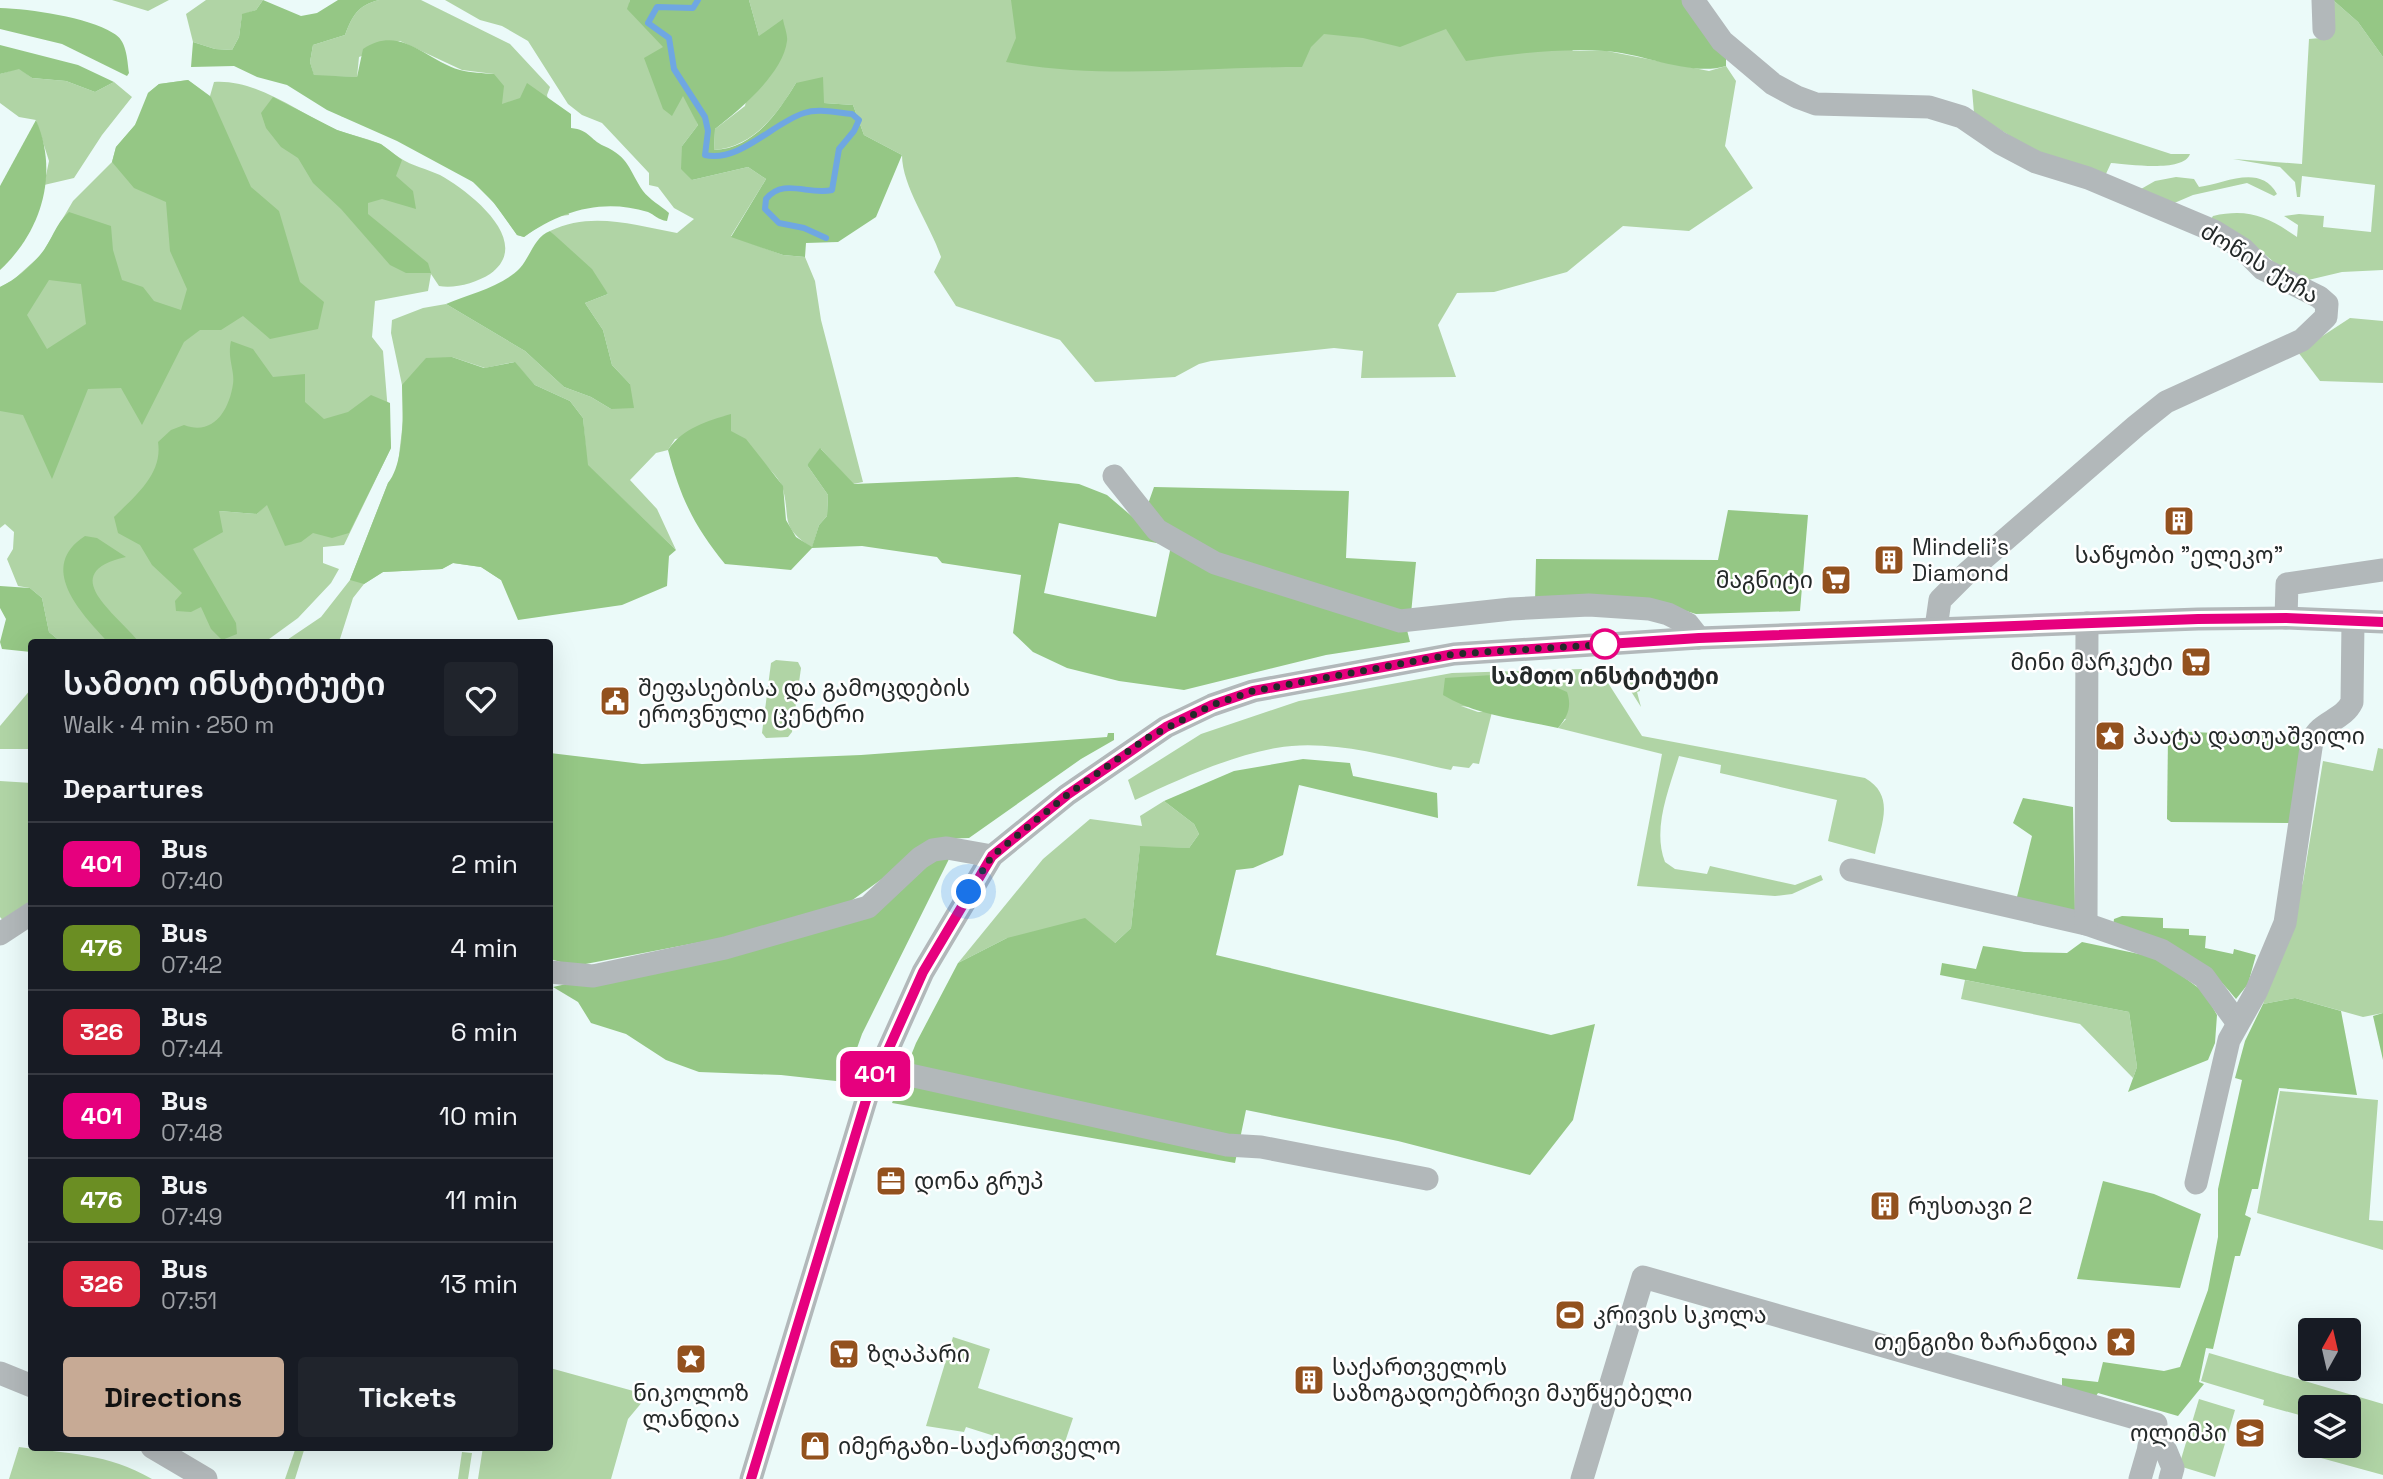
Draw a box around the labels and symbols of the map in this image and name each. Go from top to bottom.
street label: ძოწის ქუჩა [2195,216,2325,310]
building icon: საწყობი "ელეკო" [2162,504,2196,538]
place label: Mindeli's Diamond [1912,532,2009,588]
place label: საწყობი "ელეკო" [2075,540,2283,570]
building icon: Mindeli's Diamond [1872,543,1906,577]
supermarket icon: მაგნიტი [1819,563,1853,597]
place label: მაგნიტი [1716,565,1813,595]
marker: სამთო ინსტიტუტი [1590,629,1620,659]
supermarket icon: მინი მარკეტი [2179,645,2213,679]
place label: მინი მარკეტი [2010,647,2173,677]
place label: სამთო ინსტიტუტი [1491,661,1719,691]
place label: შეფასებისა და გამოცდების ეროვნული ცენტრი [638,673,970,729]
public building icon: შეფასებისა და გამოცდების ეროვნული ცენტრი [598,684,632,718]
place icon: პაატა დათუაშვილი [2093,719,2127,753]
place label: პაატა დათუაშვილი [2133,721,2365,751]
your location [951,874,986,909]
line badge: 401 [835,1051,915,1097]
office icon: დონა გრუპ [874,1164,908,1198]
place label: დონა გრუპ [914,1166,1044,1196]
building icon: რუსთავი 2 [1868,1189,1902,1223]
place label: რუსთავი 2 [1908,1191,2032,1221]
sports icon: კრივის სკოლა [1553,1298,1587,1332]
place label: კრივის სკოლა [1593,1300,1767,1330]
north arrow [2298,1318,2361,1381]
place icon: თენგიზი ზარანდია [2104,1325,2138,1359]
place label: თენგიზი ზარანდია [1874,1327,2098,1357]
supermarket icon: ზღაპარი [827,1337,861,1371]
place label: ზღაპარი [867,1339,970,1369]
place icon: ნიკოლოზ ლანდია [674,1342,708,1376]
place label: საქართველოს საზოგადოებრივი მაუწყებელი [1332,1352,1692,1408]
building icon: საქართველოს საზოგადოებრივი მაუწყებელი [1292,1363,1326,1397]
place label: ნიკოლოზ ლანდია [633,1378,749,1434]
school or university icon: ოლიმპი [2233,1416,2267,1450]
place label: ოლიმპი [2130,1418,2227,1448]
shop icon: იმერგაზი-საქართველო [798,1429,832,1463]
place label: იმერგაზი-საქართველო [838,1431,1121,1461]

